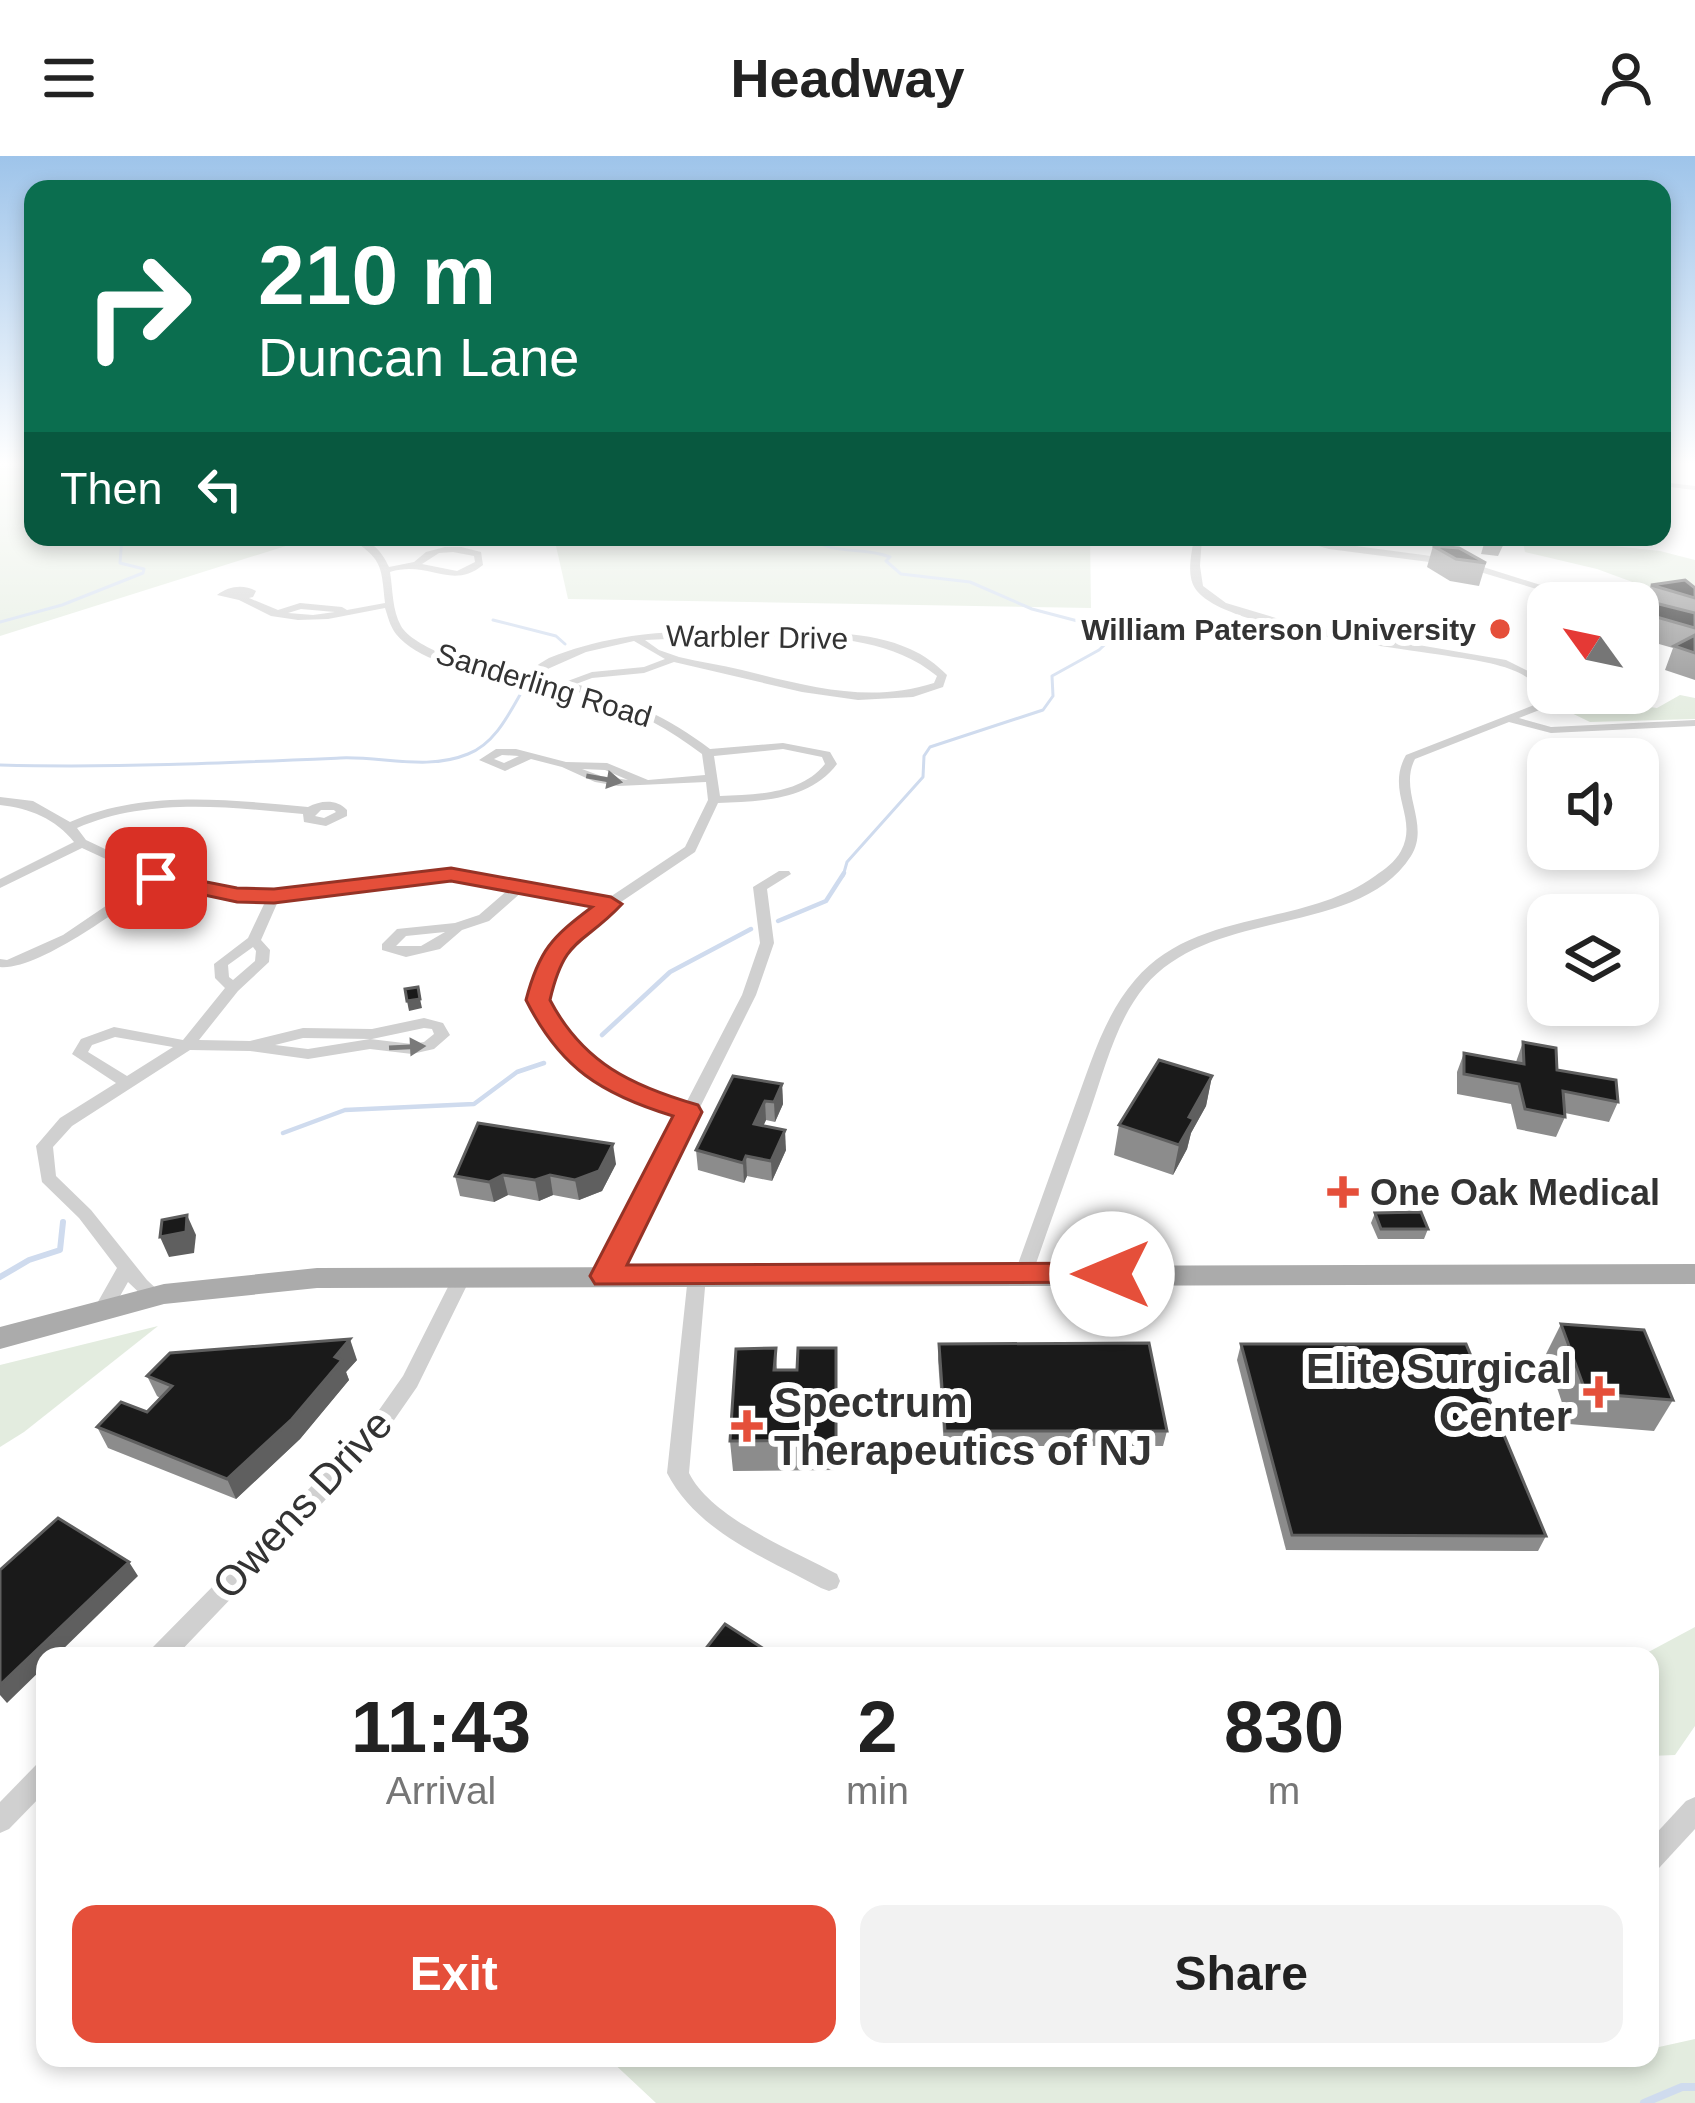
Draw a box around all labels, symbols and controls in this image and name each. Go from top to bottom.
icon: menu [36,45,102,111]
icon: person [1593,45,1659,111]
text: Headway [730,48,965,108]
icon: right [60,228,216,384]
text: 210 m [258,228,496,322]
text: Duncan Lane [258,327,579,387]
icon: left [187,456,253,522]
text: Then [60,463,163,514]
north arrow [1527,582,1659,714]
map controls [1527,582,1659,1026]
place label: William Paterson University [1081,613,1476,646]
marker: William Paterson University [1487,616,1513,642]
street label: Warbler Drive [666,619,848,655]
street label: Sanderling Road [432,637,656,733]
button: sound [1527,738,1659,870]
one-way arrow [586,771,624,789]
pin [105,827,207,929]
icon: arrive [123,845,189,911]
button: layers [1527,894,1659,1026]
one-way arrow [388,1037,426,1056]
place label: One Oak Medical [1370,1172,1660,1213]
marker: One Oak Medical [1327,1176,1359,1208]
position arrow [1049,1211,1175,1337]
place label: Elite Surgical Center [1306,1345,1572,1440]
marker: Elite Surgical Center [1583,1376,1615,1408]
place label: Spectrum Therapeutics of NJ [774,1379,1152,1474]
street label: Owens Drive [203,1400,401,1608]
marker: Spectrum Therapeutics of NJ [731,1410,763,1442]
text: 11:43 [351,1687,531,1767]
text: 2 [857,1687,898,1767]
text: 830 [1224,1687,1344,1767]
text: Arrival [386,1769,496,1812]
text: min [846,1769,909,1812]
text: m [1268,1769,1300,1812]
button: Exit [72,1905,836,2043]
button: Share [860,1905,1623,2043]

